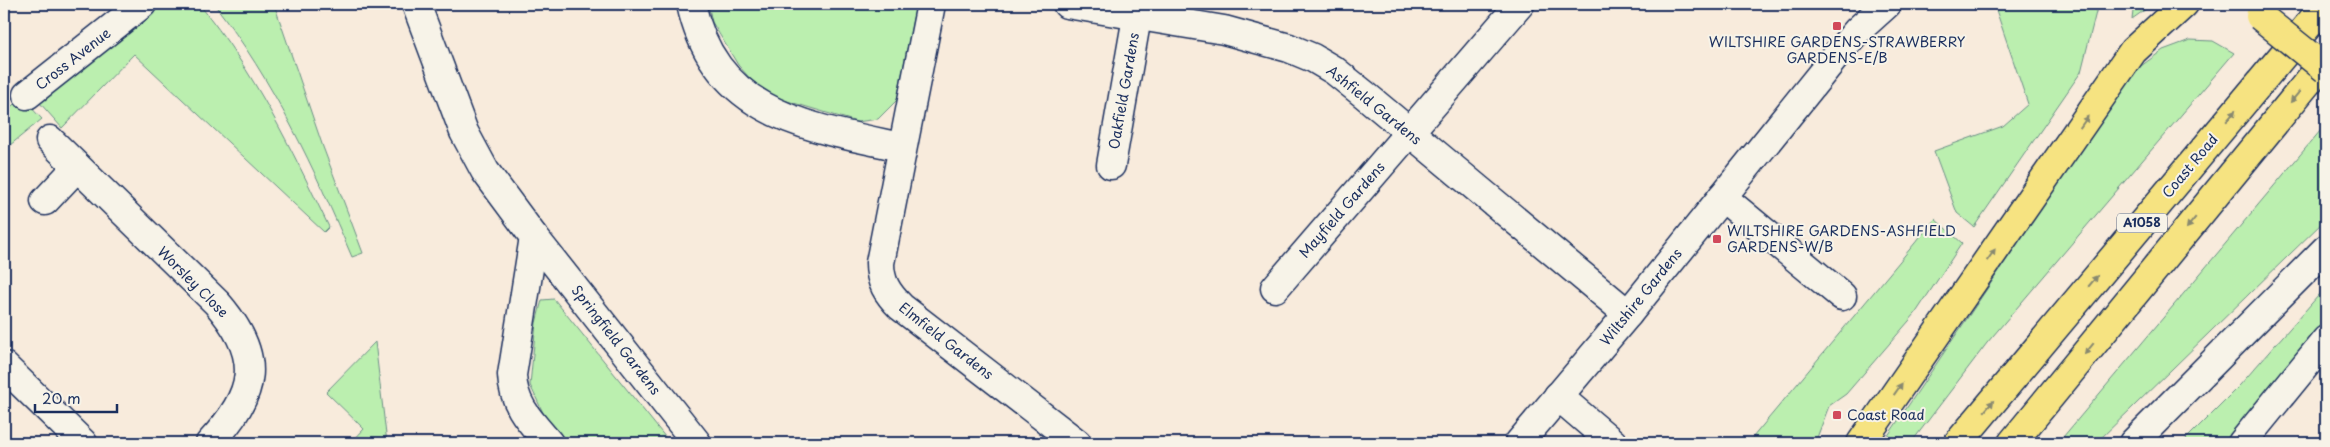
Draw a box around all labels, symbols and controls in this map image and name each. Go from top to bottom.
marker: WILTSHIRE GARDENS-STRAWBERRY GARDENS-E/B [1831,20,1843,32]
street label: Cross Avenue [31,22,115,95]
street label: Oakfield Gardens [1103,31,1144,151]
place label: WILTSHIRE GARDENS-STRAWBERRY GARDENS-E/B [1709,31,1966,68]
street label: Ashfield Gardens [1322,60,1426,149]
one-way arrow [2289,91,2300,104]
one-way arrow [2226,110,2237,123]
one-way arrow [2079,115,2088,129]
street label: Coast Road [2157,129,2223,202]
street label: Mayfield Gardens [1294,157,1389,262]
road number: A1058 [2117,214,2167,232]
one-way arrow [2186,216,2197,229]
place label: WILTSHIRE GARDENS-ASHFIELD GARDENS-W/B [1727,220,1956,257]
marker: WILTSHIRE GARDENS-ASHFIELD GARDENS-W/B [1711,233,1723,245]
street label: Worsley Close [153,241,234,322]
street label: Wiltshire Gardens [1595,243,1687,350]
one-way arrow [1986,248,1996,262]
one-way arrow [2088,275,2099,288]
street label: Springfield Gardens [567,280,666,399]
street label: Elmfield Gardens [895,297,998,384]
one-way arrow [2083,342,2094,355]
scale bar [35,382,118,414]
one-way arrow [1893,382,1903,396]
text: 20 m [42,386,81,409]
one-way arrow [1984,400,1995,413]
place label: Coast Road [1847,404,1925,425]
marker: Coast Road [1831,409,1843,421]

